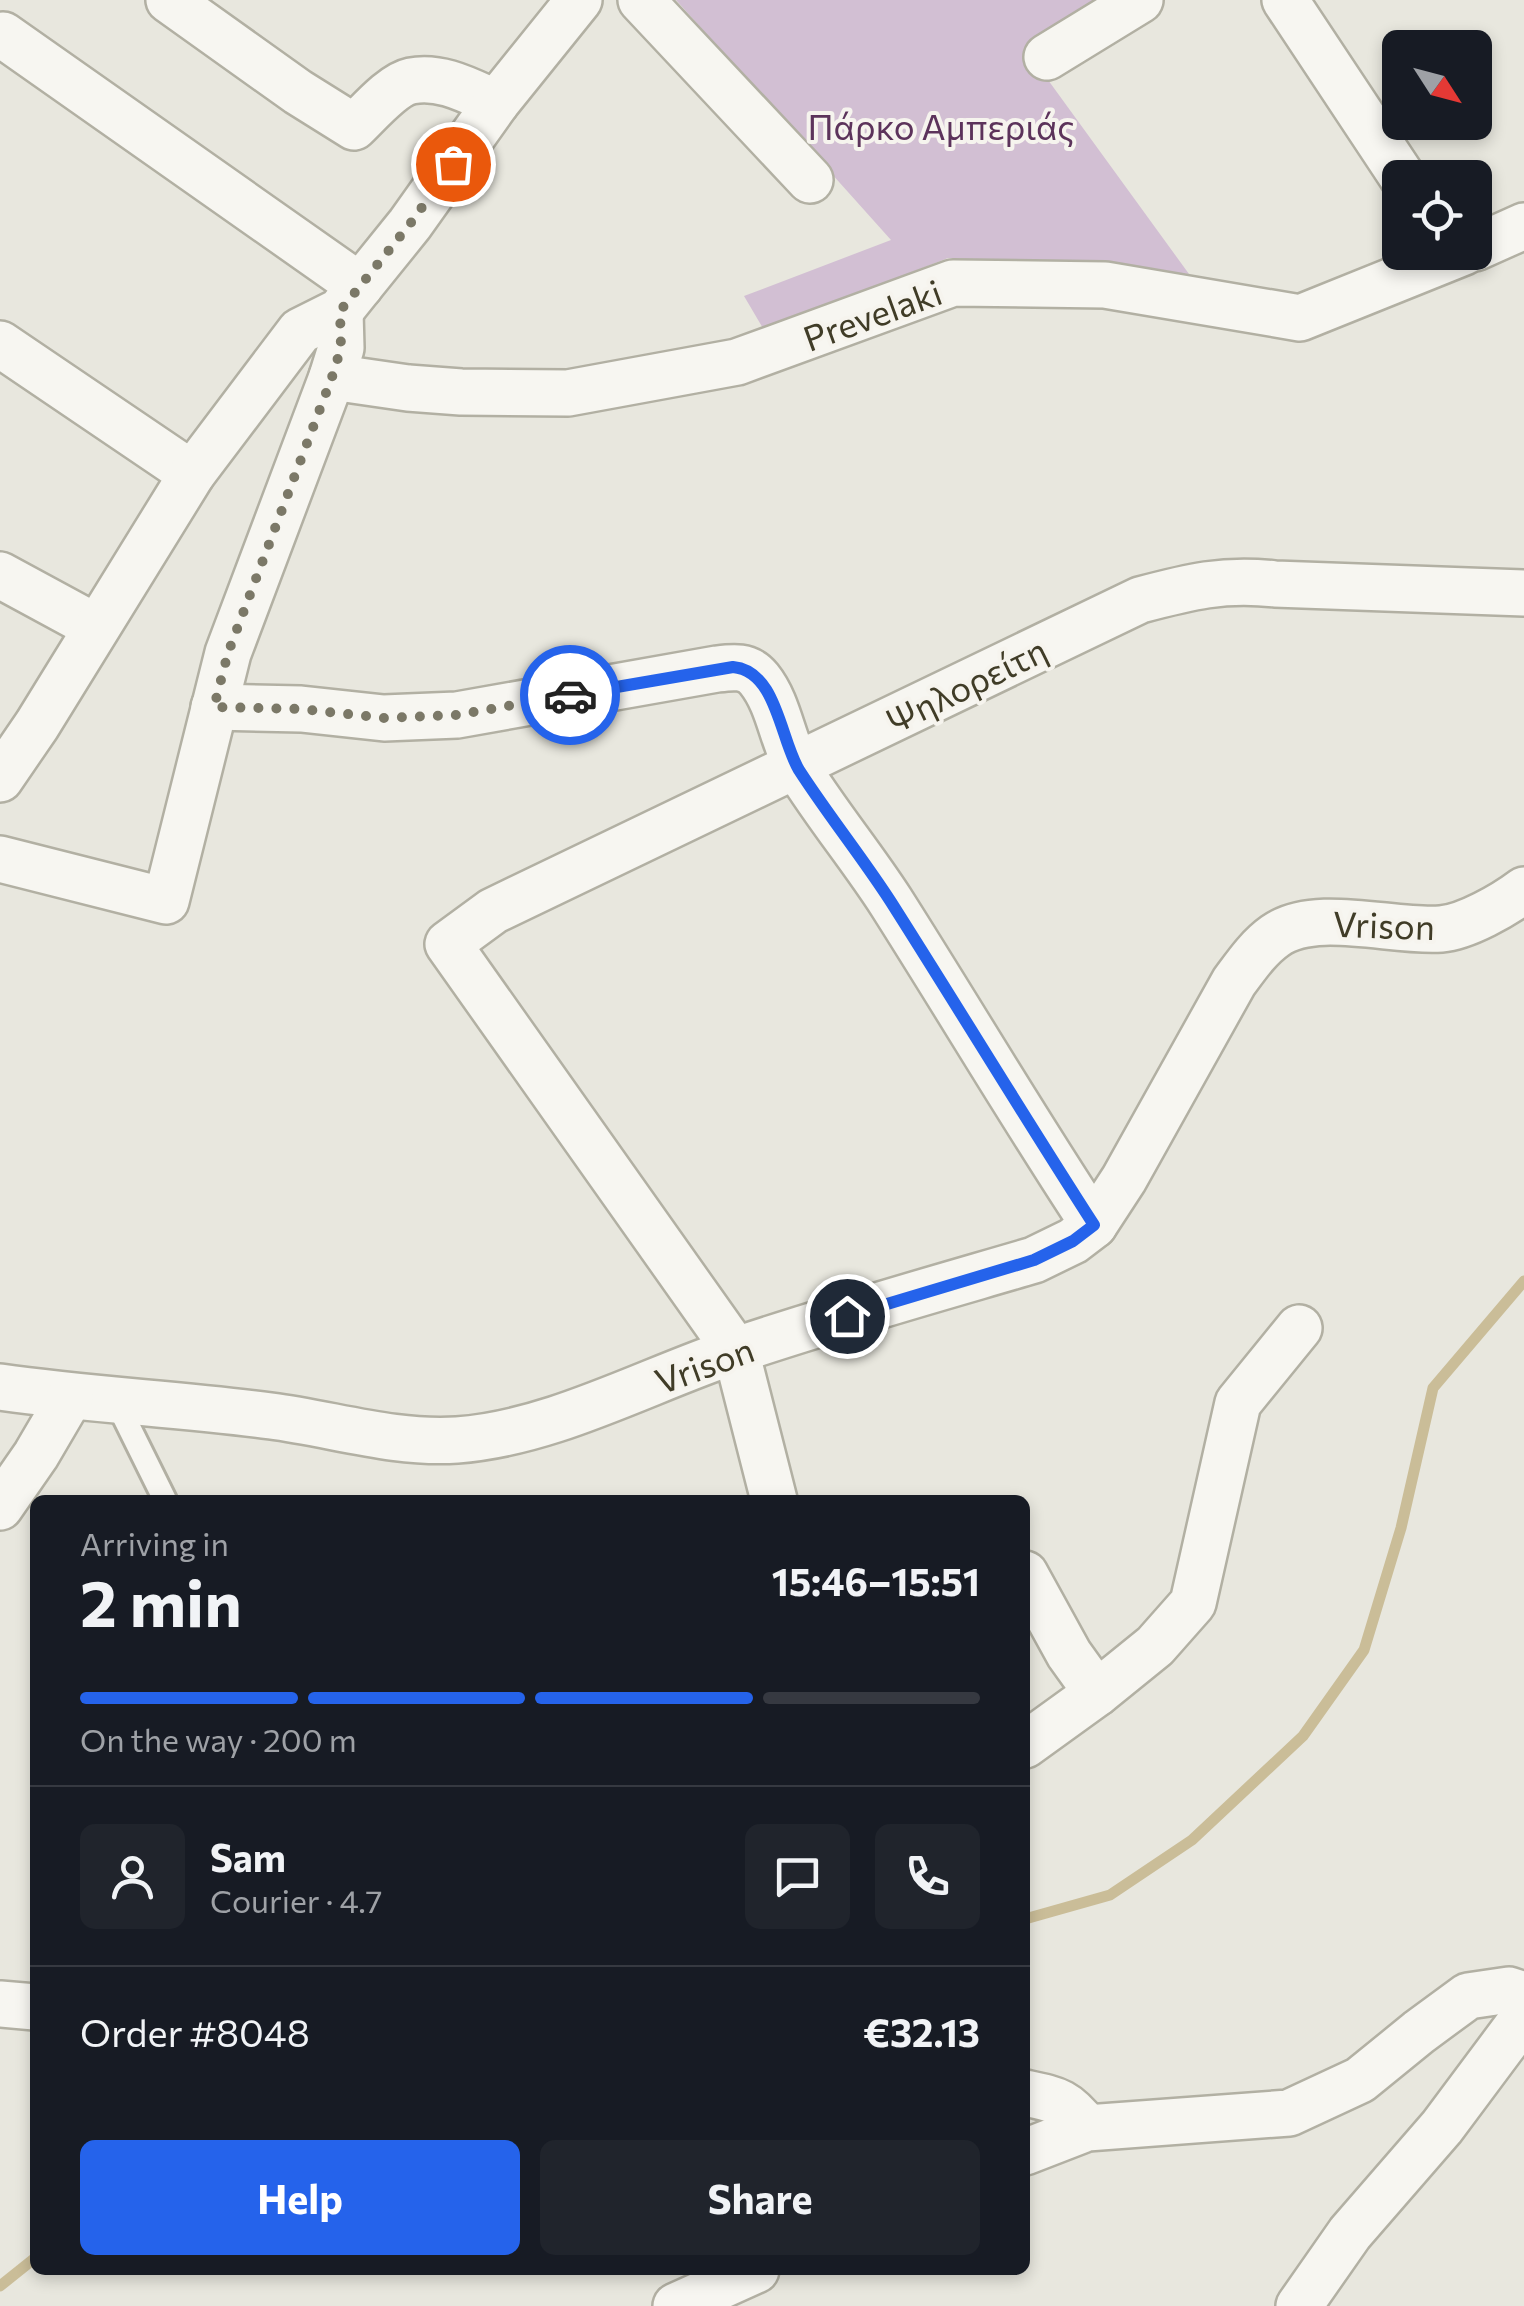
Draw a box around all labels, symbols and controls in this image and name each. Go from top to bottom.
north arrow [1382,30,1492,140]
map controls [1382,30,1492,270]
park label: Πάρκο Αμπεριάς [807,104,1075,147]
pin [411,122,496,207]
icon: bag [426,137,481,192]
button: locate [1382,160,1492,270]
street label: Prevelaki [797,269,947,359]
street label: Ψηλορείτη [879,627,1053,741]
courier [520,645,620,745]
icon: car [543,668,598,723]
street label: Vrison [1332,901,1436,947]
pin [805,1274,890,1359]
icon: home [820,1289,875,1344]
street label: Vrison [649,1326,759,1402]
text: Arriving in [80,1523,229,1563]
text: 15:46–15:51 [772,1557,980,1604]
text: 2 min [80,1561,242,1640]
text: On the way · 200 m [80,1719,357,1759]
button: person [80,1824,185,1929]
button: chat [745,1824,850,1929]
button: phone [875,1824,980,1929]
text: Sam [210,1833,286,1880]
text: Courier · 4.7 [210,1880,383,1920]
text: Order #8048 [80,2008,310,2055]
text: €32.13 [863,2008,980,2055]
button: Help [80,2140,520,2255]
button: Share [540,2140,980,2255]

